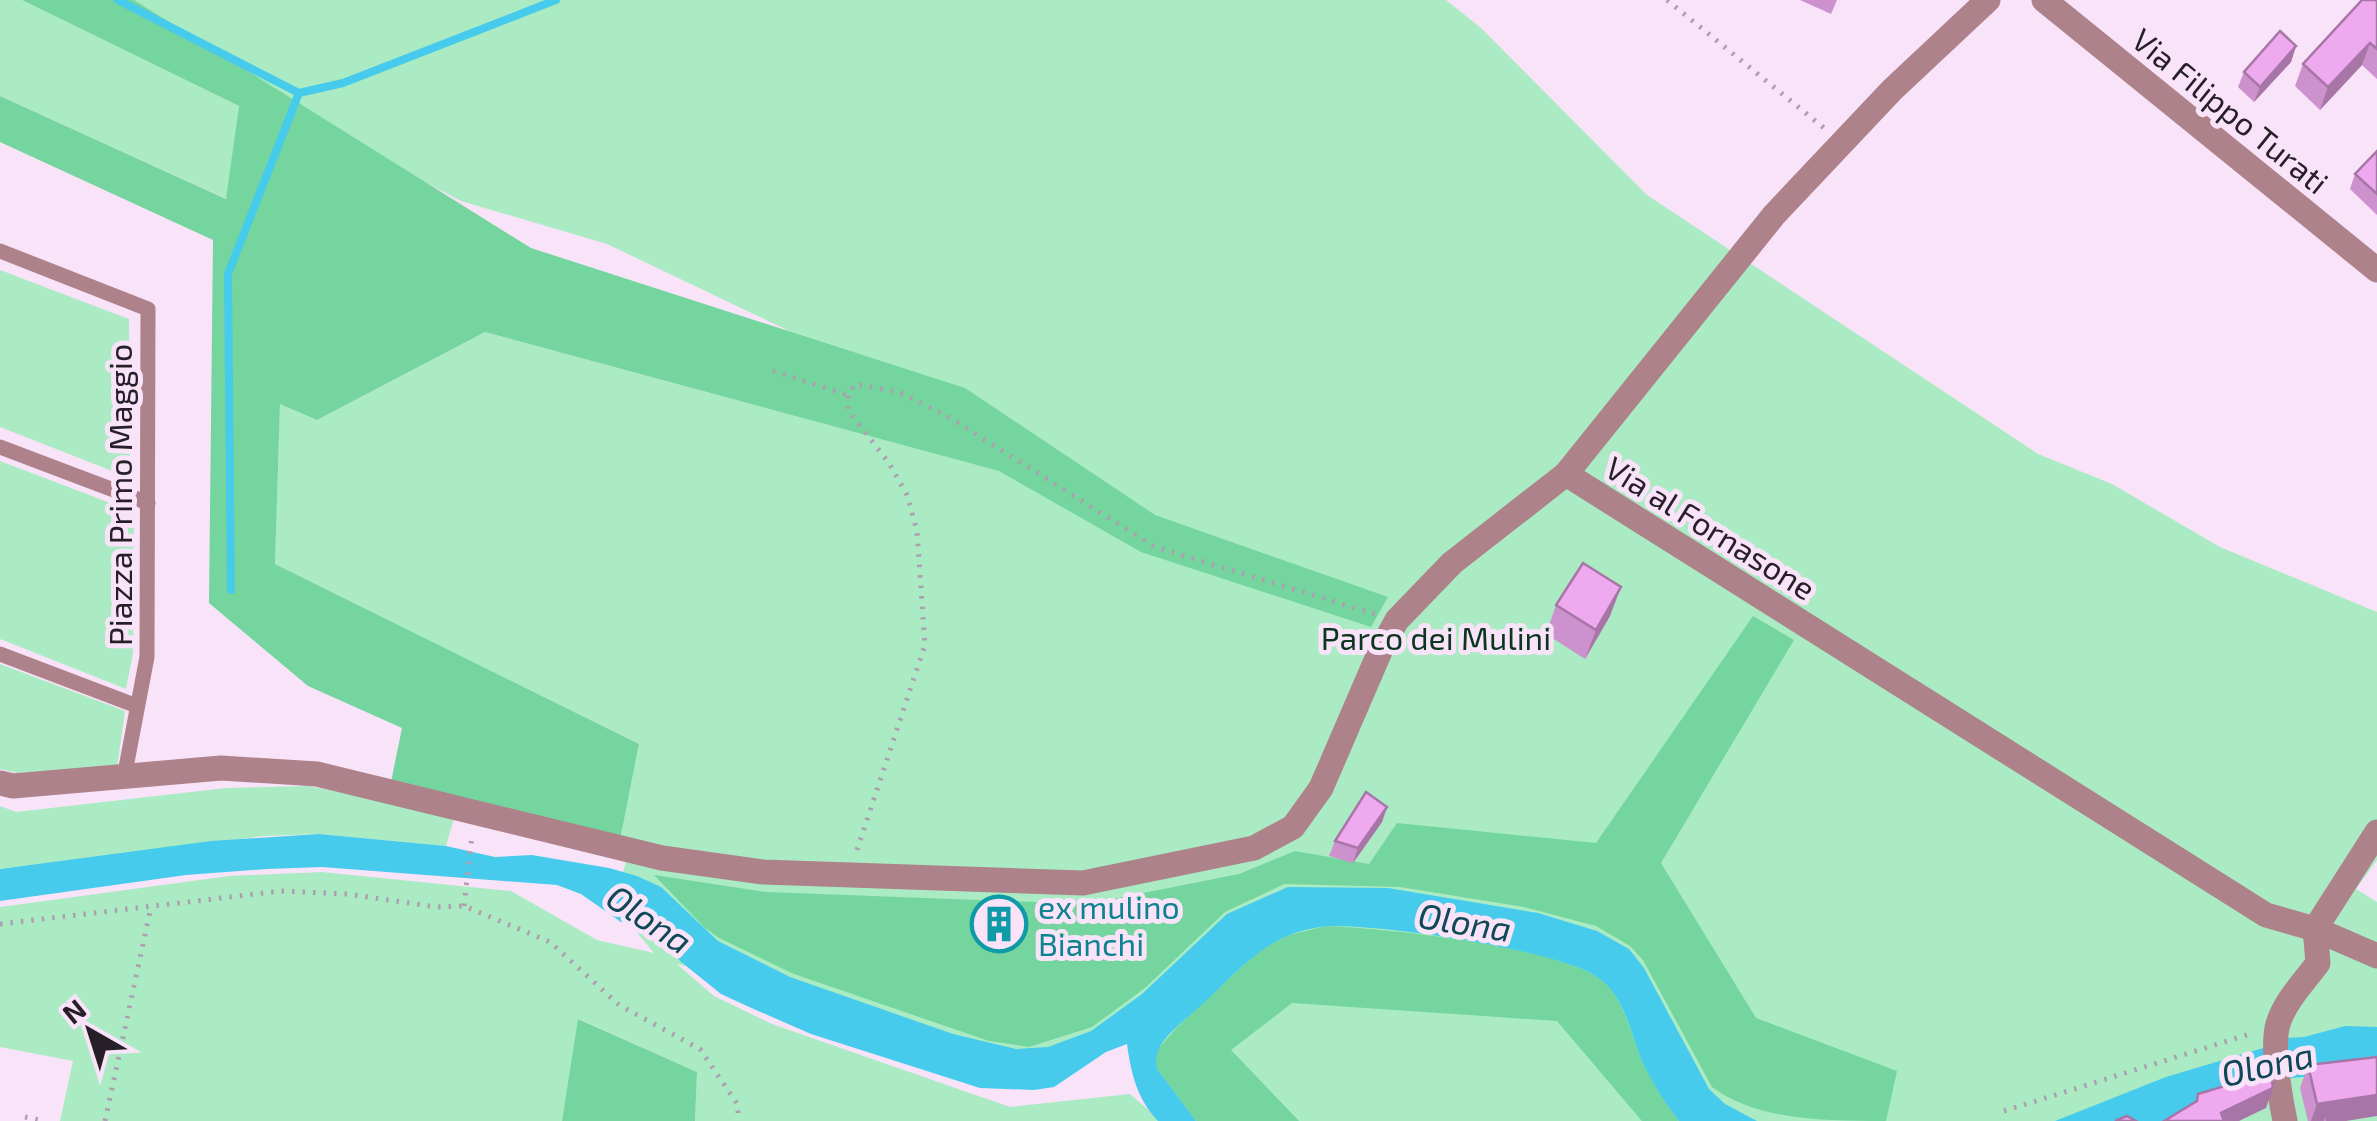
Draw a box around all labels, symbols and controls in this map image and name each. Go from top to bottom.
street label: Via Filippo Turati [2125,19,2337,201]
street label: Piazza Primo Maggio [100,344,138,646]
street label: Via al Fornasone [1599,447,1823,607]
park label: Parco dei Mulini [1321,618,1551,656]
water label: Olona [599,874,701,962]
place label: ex mulino Bianchi [1038,887,1180,962]
water label: Olona [1415,893,1515,949]
building icon: ex mulino Bianchi [969,894,1029,954]
north arrow [40,981,140,1081]
text: N [55,991,92,1030]
water label: Olona [2217,1032,2317,1094]

